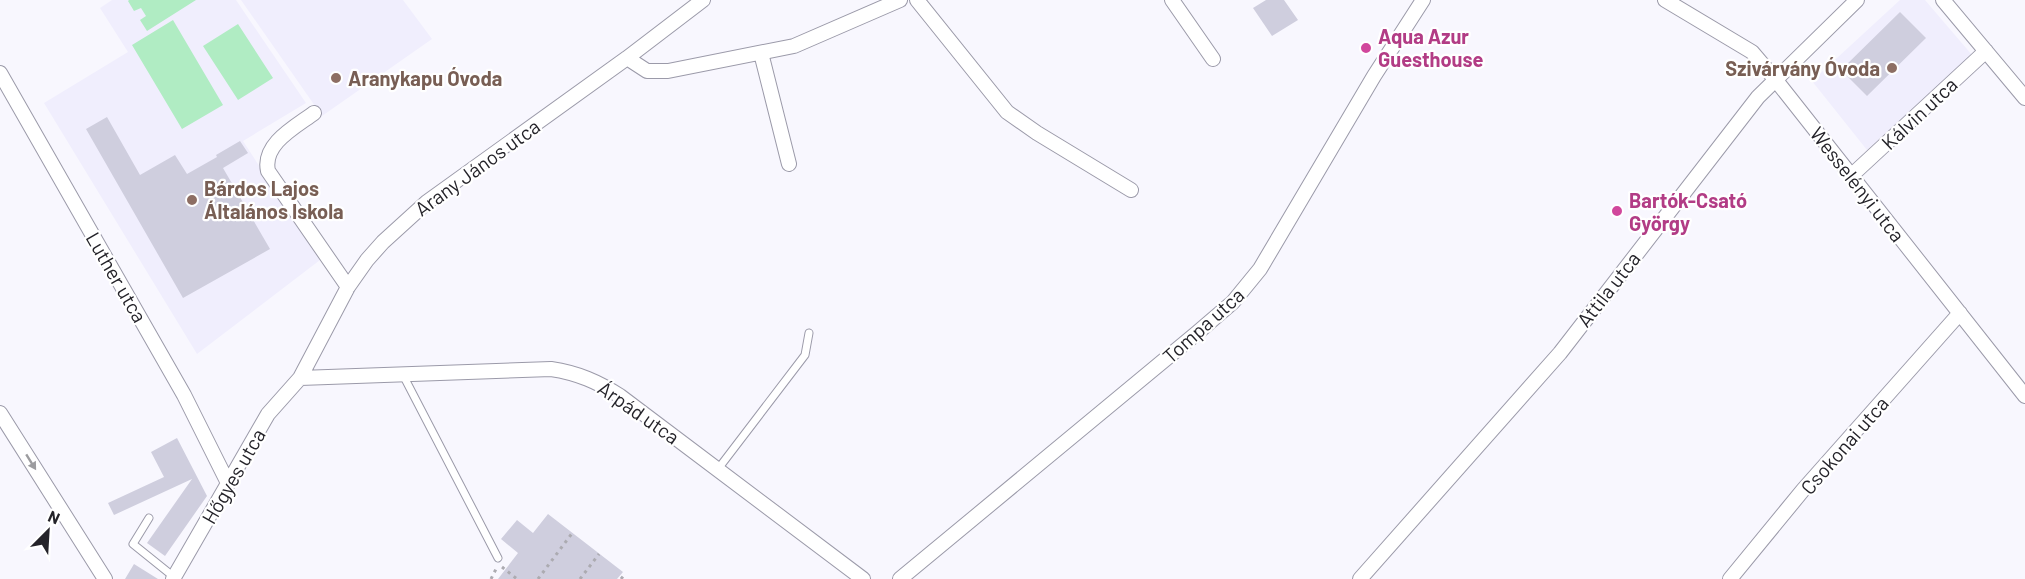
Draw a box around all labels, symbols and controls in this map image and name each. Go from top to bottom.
place label: Aqua Azur Guesthouse [1378,24,1483,71]
marker: Aqua Azur Guesthouse [1359,41,1373,55]
place label: Szivárvány Óvoda [1725,56,1880,80]
marker: Szivárvány Óvoda [1885,61,1899,75]
place label: Aranykapu Óvoda [348,66,502,90]
marker: Aranykapu Óvoda [329,71,343,85]
street label: Kálvin utca [1876,72,1962,154]
street label: Arany János utca [410,114,544,220]
street label: Wesselényi utca [1806,122,1910,246]
place label: Bárdos Lajos Általános Iskola [204,176,344,223]
place label: Bartók-Csató György [1629,188,1747,235]
marker: Bárdos Lajos Általános Iskola [185,193,199,207]
marker: Bartók-Csató György [1610,204,1624,218]
street label: Luther utca [82,228,152,326]
street label: Attila utca [1571,247,1645,331]
street label: Tompa utca [1157,282,1249,368]
street label: Árpád utca [594,375,684,449]
street label: Csokonai utca [1795,391,1893,499]
street label: Hőgyes utca [196,424,270,528]
one-way arrow [26,454,37,470]
north arrow [18,501,78,561]
text: N [46,506,63,528]

